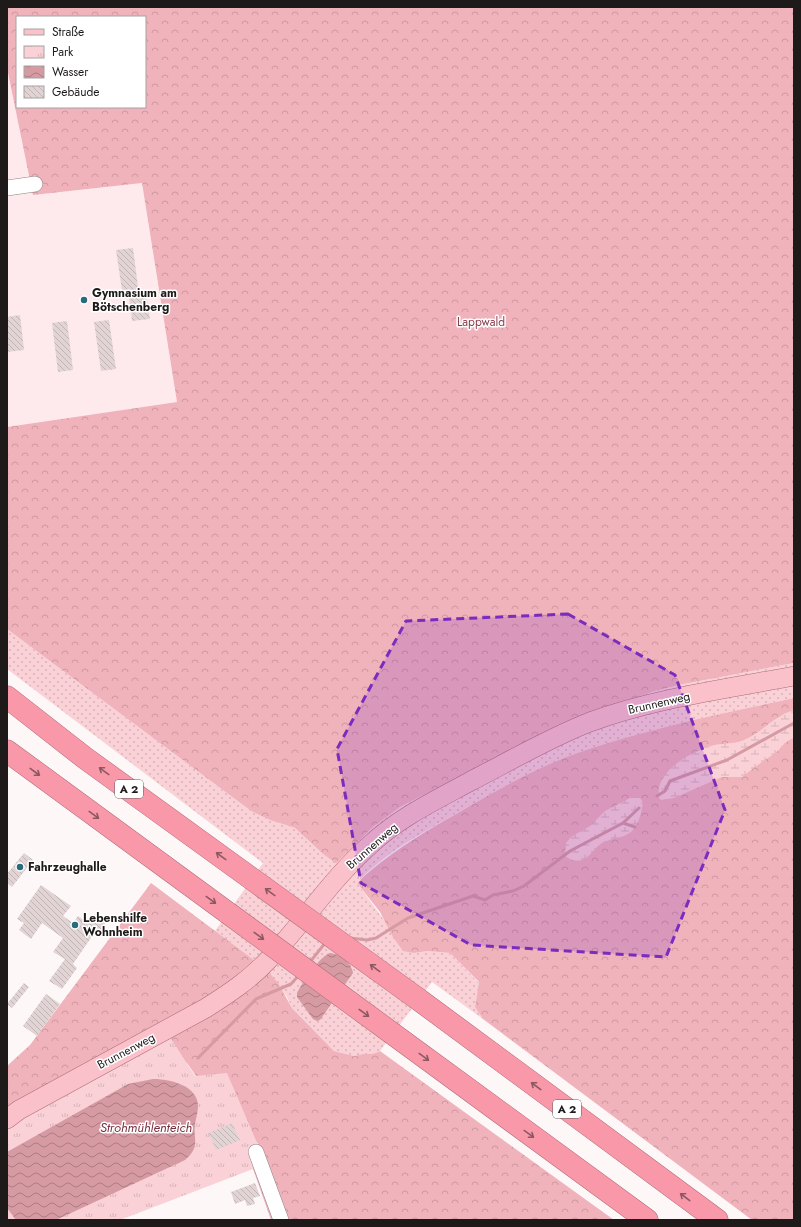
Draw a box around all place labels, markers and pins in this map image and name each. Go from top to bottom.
place label: Gymnasium am Bötschenberg [92,284,177,316]
marker: Gymnasium am Bötschenberg [79,295,89,305]
place label: Fahrzeughalle [28,858,107,876]
marker: Fahrzeughalle [15,862,25,872]
place label: Lebenshilfe Wohnheim [83,909,147,941]
marker: Lebenshilfe Wohnheim [70,920,80,930]

